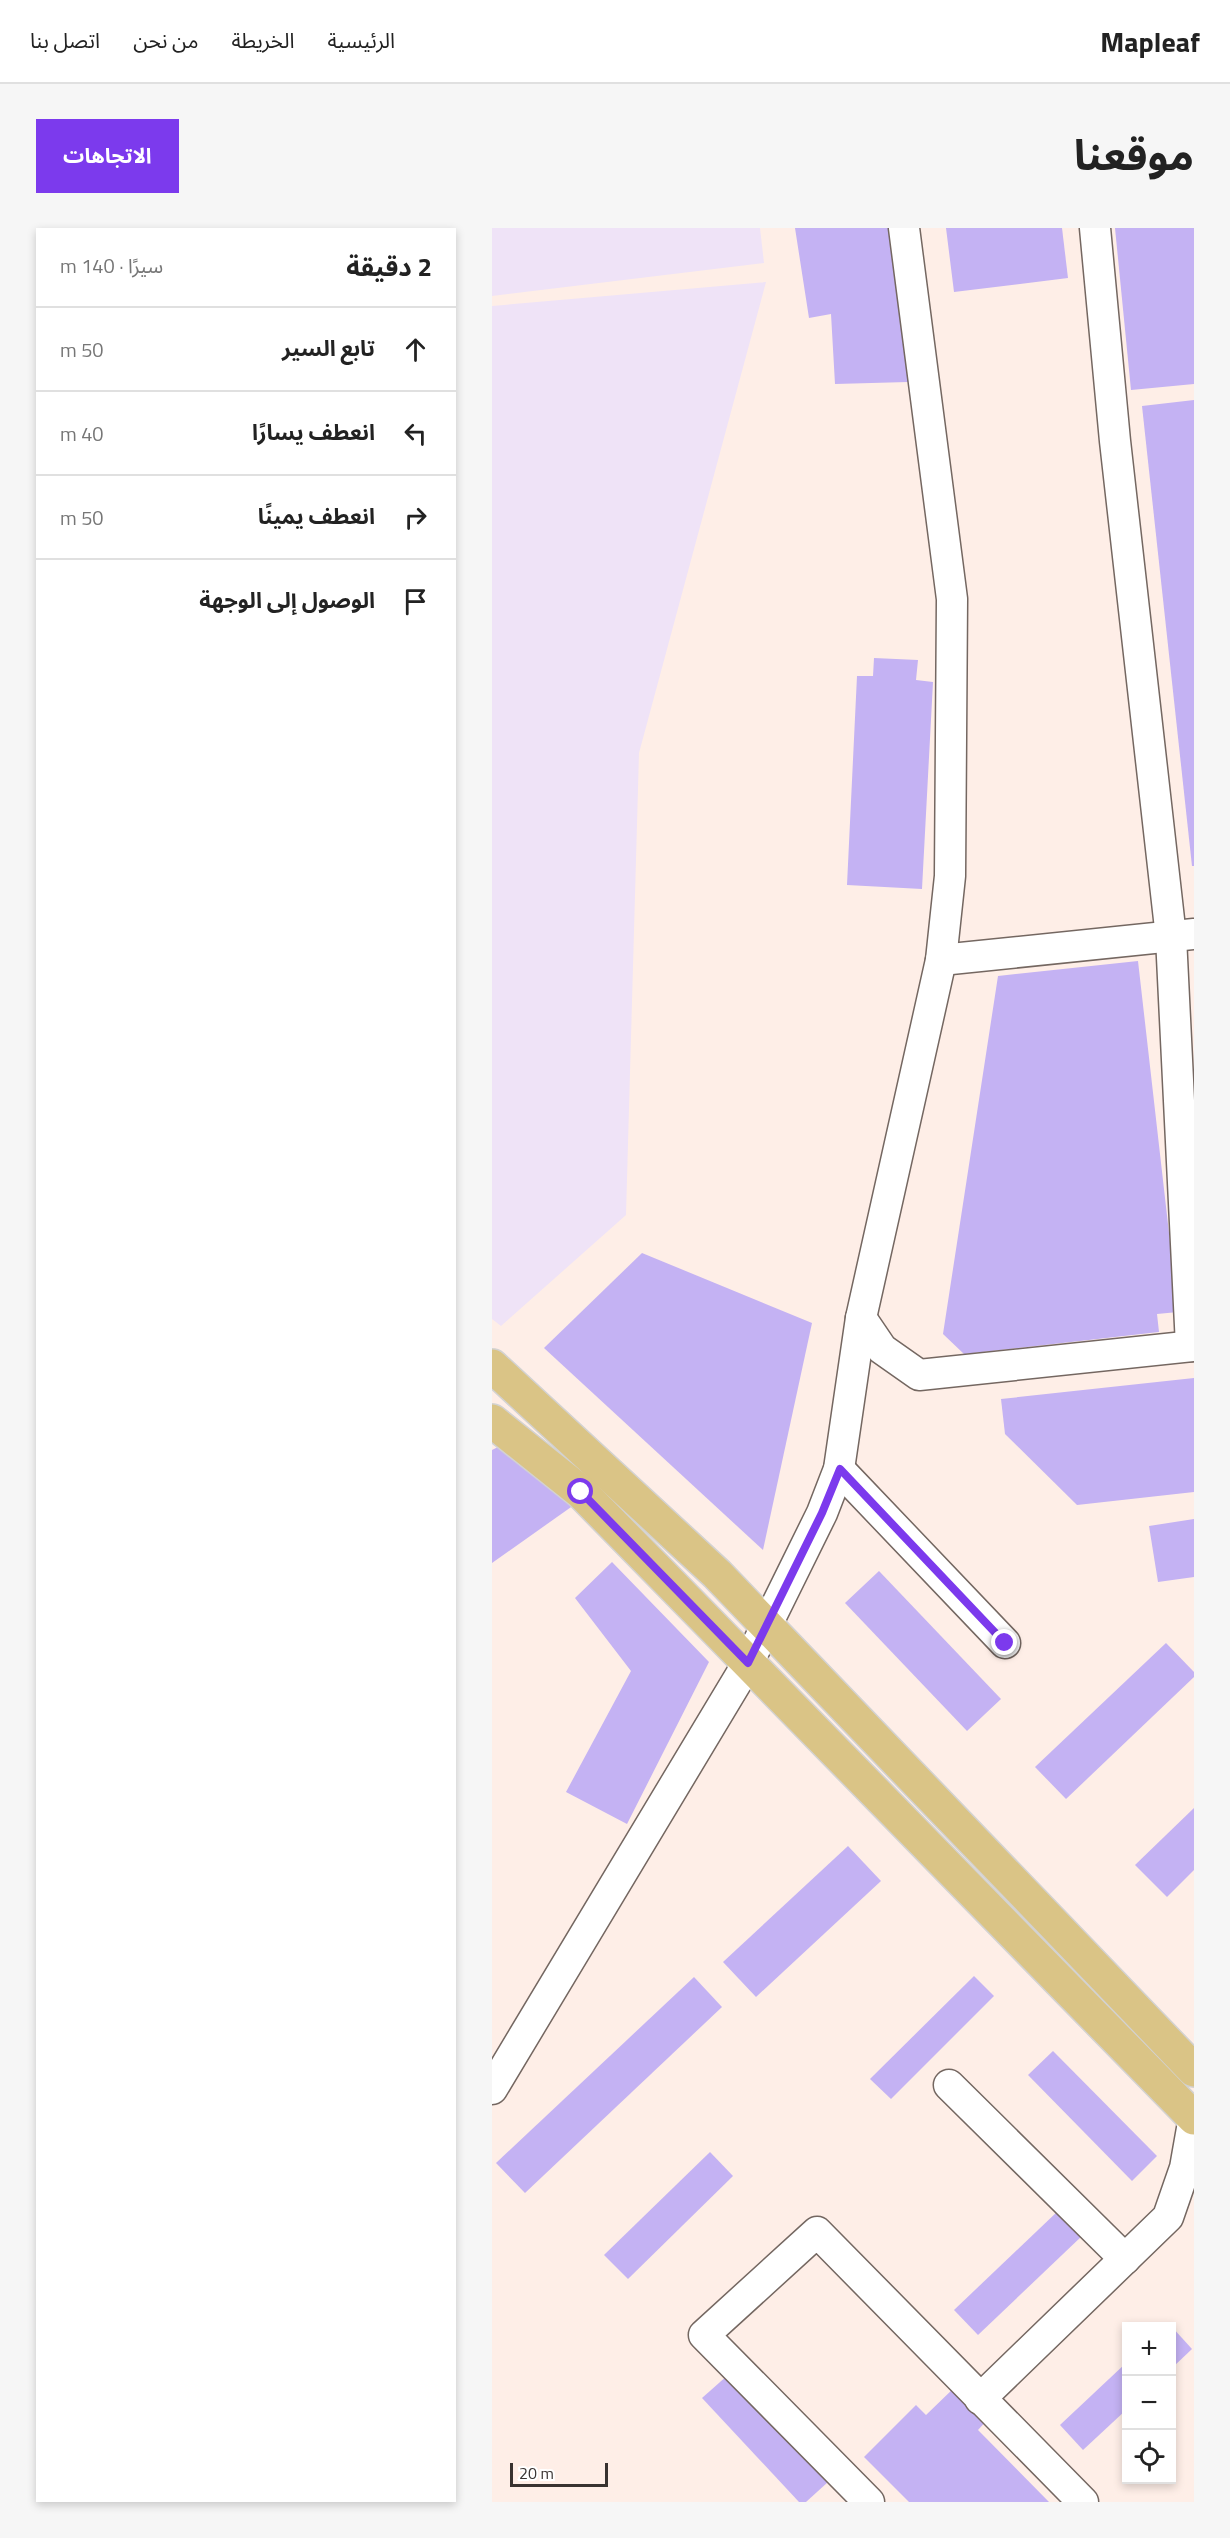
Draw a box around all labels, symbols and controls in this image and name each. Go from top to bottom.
text: Mapleaf [1100,20,1200,63]
text: اتصل بنا [30,24,100,56]
text: من نحن [133,24,198,56]
text: الخريطة [231,24,294,56]
text: الرئيسية [327,24,395,56]
button: الاتجاهات [36,119,179,193]
text: موقعنا [1074,122,1194,186]
text: 2 دقيقة [346,247,432,286]
text: سيرًا · 140 m [60,250,163,281]
text: تابع السير [282,331,375,365]
icon: ahead [399,333,432,366]
text: 50 m [60,334,104,365]
text: انعطف يسارًا [252,415,375,449]
icon: left [399,417,432,450]
text: 40 m [60,418,104,449]
text: انعطف يمينًا [258,499,375,533]
icon: right [399,501,432,534]
text: 50 m [60,502,104,533]
text: الوصول إلى الوجهة [199,583,375,617]
icon: arrive [399,585,432,618]
route start [567,1478,593,1504]
route end [991,1629,1017,1655]
map controls [1122,2322,1176,2484]
button: + [1122,2322,1176,2376]
button: − [1122,2376,1176,2430]
button: locate [1122,2430,1176,2484]
scale bar [510,2460,608,2488]
text: 20 m [519,2461,554,2485]

